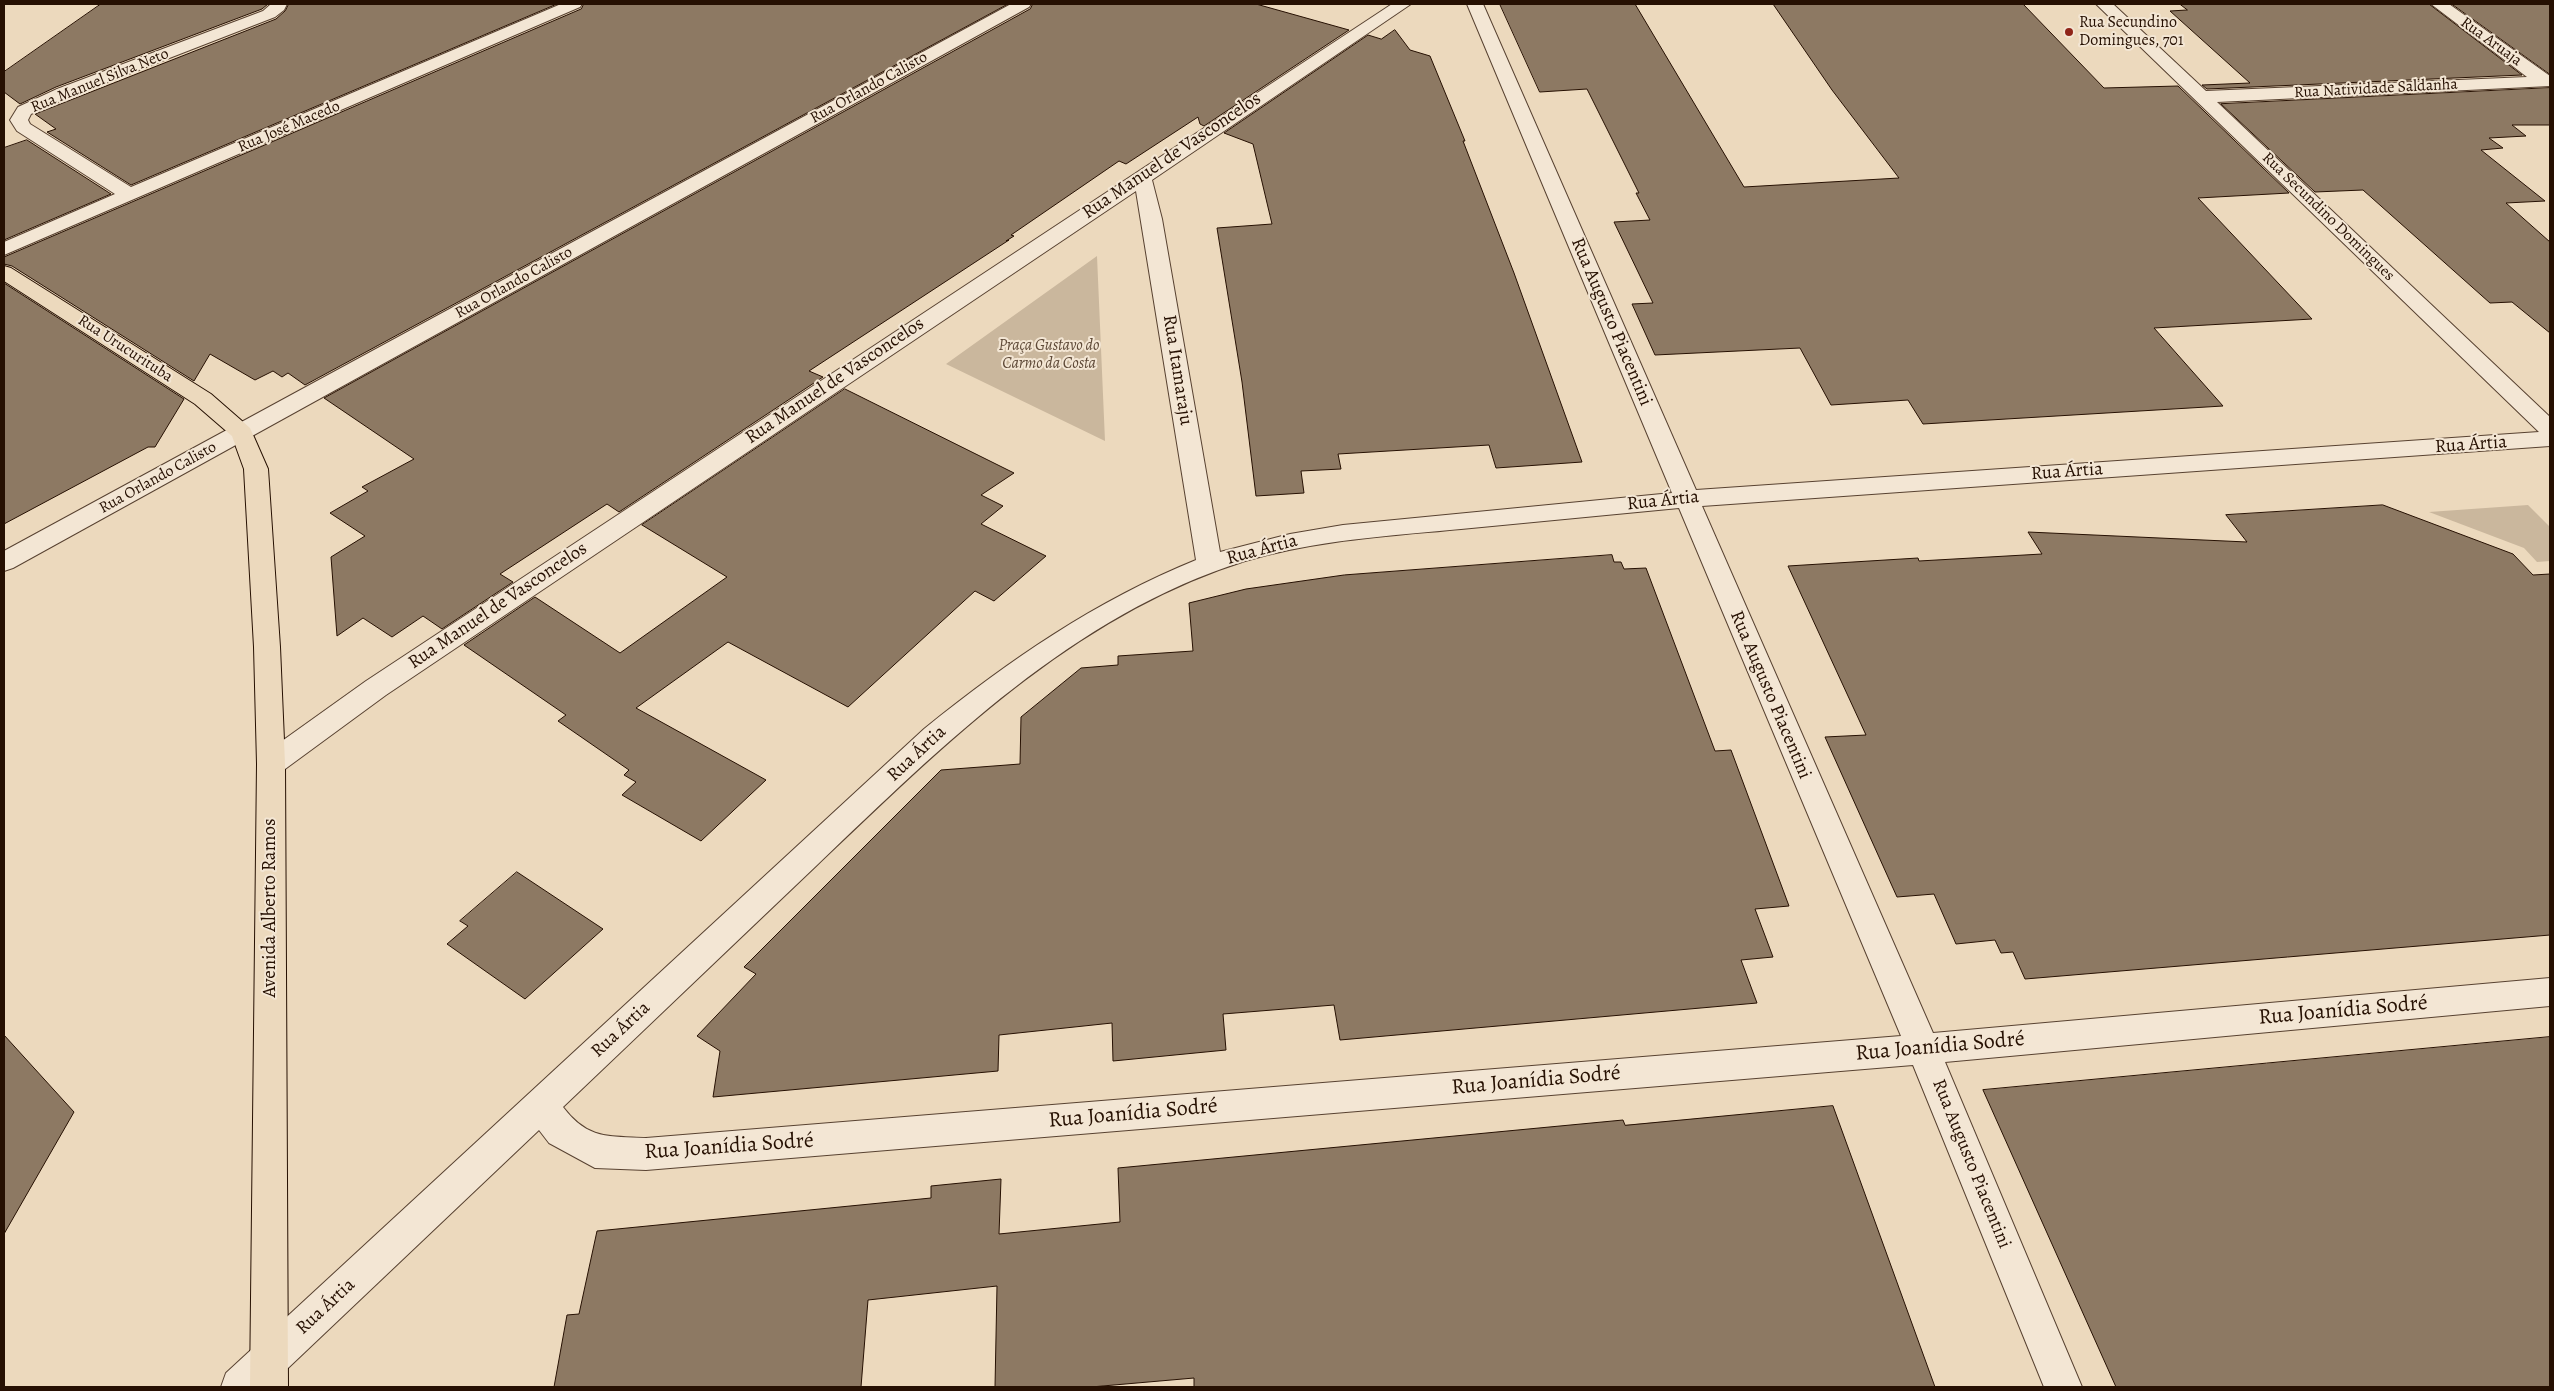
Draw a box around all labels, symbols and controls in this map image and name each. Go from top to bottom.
place label: Rua Secundino Domingues, 701 [2079,13,2183,51]
street label: Rua Aruaja [2457,13,2525,71]
marker: Rua Secundino Domingues, 701 [2063,26,2075,38]
street label: Rua Manuel Silva Neto [28,45,172,117]
street label: Rua Orlando Calisto [807,48,931,128]
street label: Rua Natividade Saldanha [2294,75,2458,103]
street label: Rua Manuel de Vasconcelos [1078,88,1266,224]
street label: Rua José Macedo [235,97,343,157]
street label: Rua Secundino Domingues [2258,149,2398,285]
street label: Rua Augusto Piacentini [1565,234,1657,410]
street label: Rua Orlando Calisto [452,243,576,323]
street label: Rua Urucurituba [74,311,176,387]
street label: Rua Manuel de Vasconcelos [741,313,929,449]
street label: Rua Itamaraju [1157,313,1197,427]
park label: Praça Gustavo do Carmo da Costa [999,336,1099,374]
street label: Rua Ártia [2434,431,2508,459]
street label: Rua Orlando Calisto [96,438,220,518]
street label: Rua Ártia [2030,458,2104,486]
street label: Rua Ártia [1626,486,1700,516]
street label: Rua Ártia [1224,530,1300,570]
street label: Rua Manuel de Vasconcelos [404,538,592,674]
street label: Rua Augusto Piacentini [1724,607,1816,783]
street label: Rua Ártia [883,721,951,787]
street label: Avenida Alberto Ramos [259,818,281,998]
street label: Rua Joanídia Sodré [2257,990,2429,1032]
street label: Rua Ártia [587,997,655,1063]
street label: Rua Joanídia Sodré [1854,1026,2026,1068]
street label: Rua Joanídia Sodré [1450,1060,1622,1102]
street label: Rua Augusto Piacentini [1927,1076,2015,1252]
street label: Rua Joanídia Sodré [1047,1093,1219,1135]
street label: Rua Joanídia Sodré [643,1128,815,1166]
street label: Rua Ártia [292,1274,360,1340]

